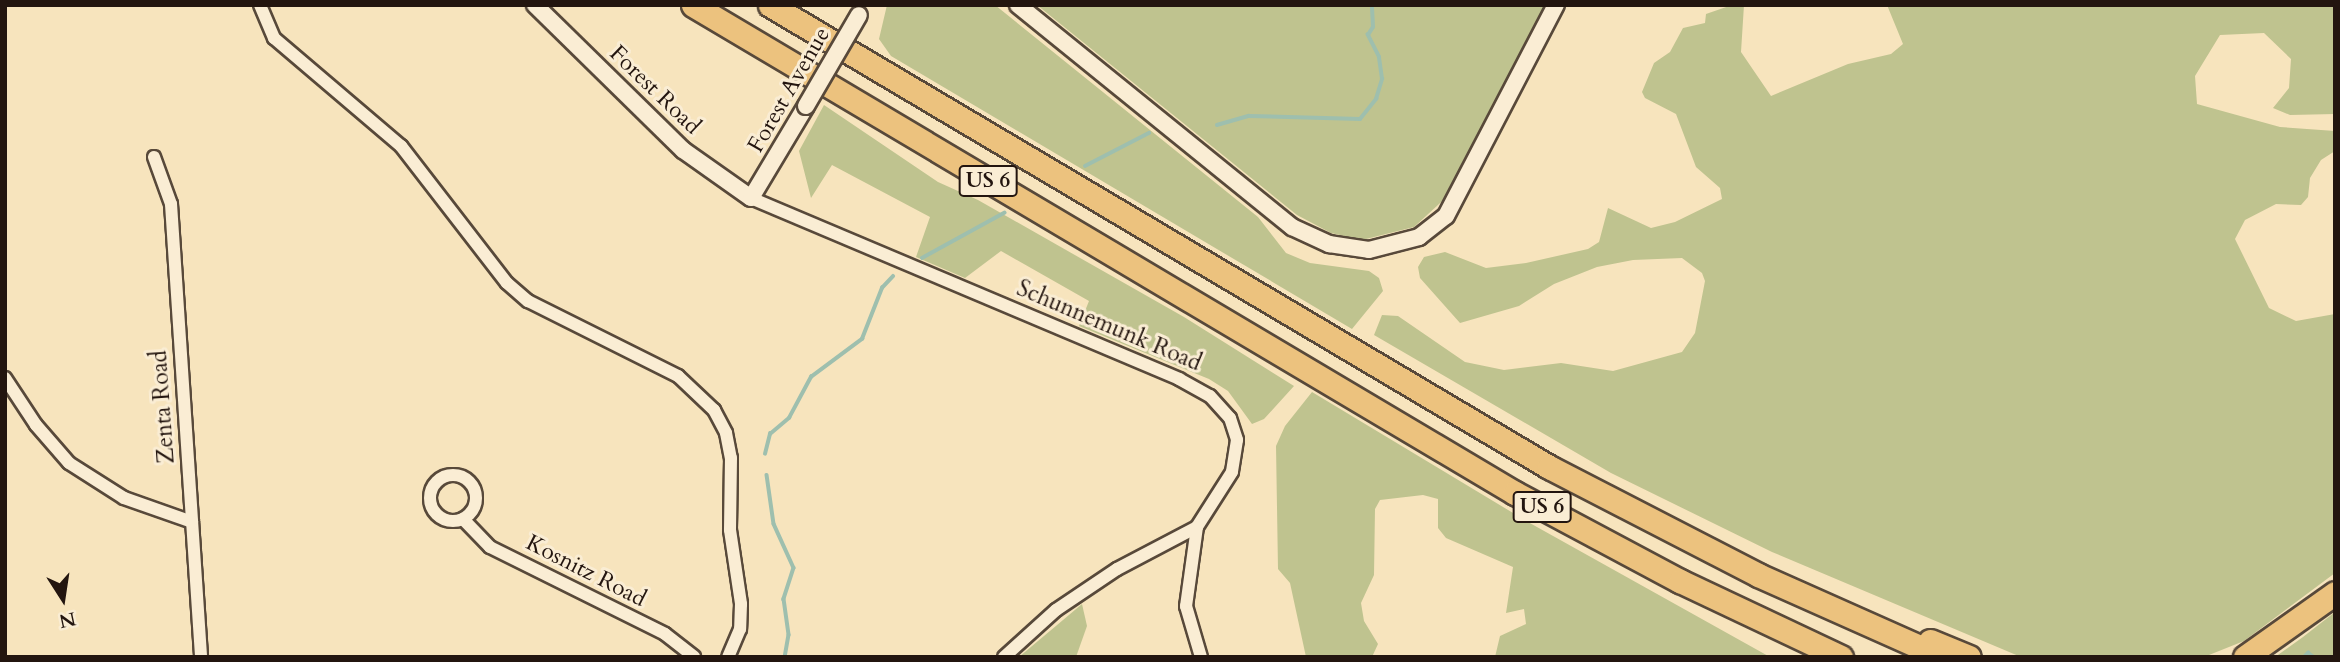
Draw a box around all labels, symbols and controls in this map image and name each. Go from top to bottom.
street label: Forest Avenue [742,22,836,158]
street label: Forest Road [604,40,706,140]
road number: US 6 [958,164,1018,198]
street label: Schunnemunk Road [1012,275,1206,377]
street label: Zenta Road [145,349,181,465]
road number: US 6 [1512,490,1572,524]
street label: Kosnitz Road [521,529,651,613]
north arrow [28,564,98,634]
text: N [57,605,78,634]

